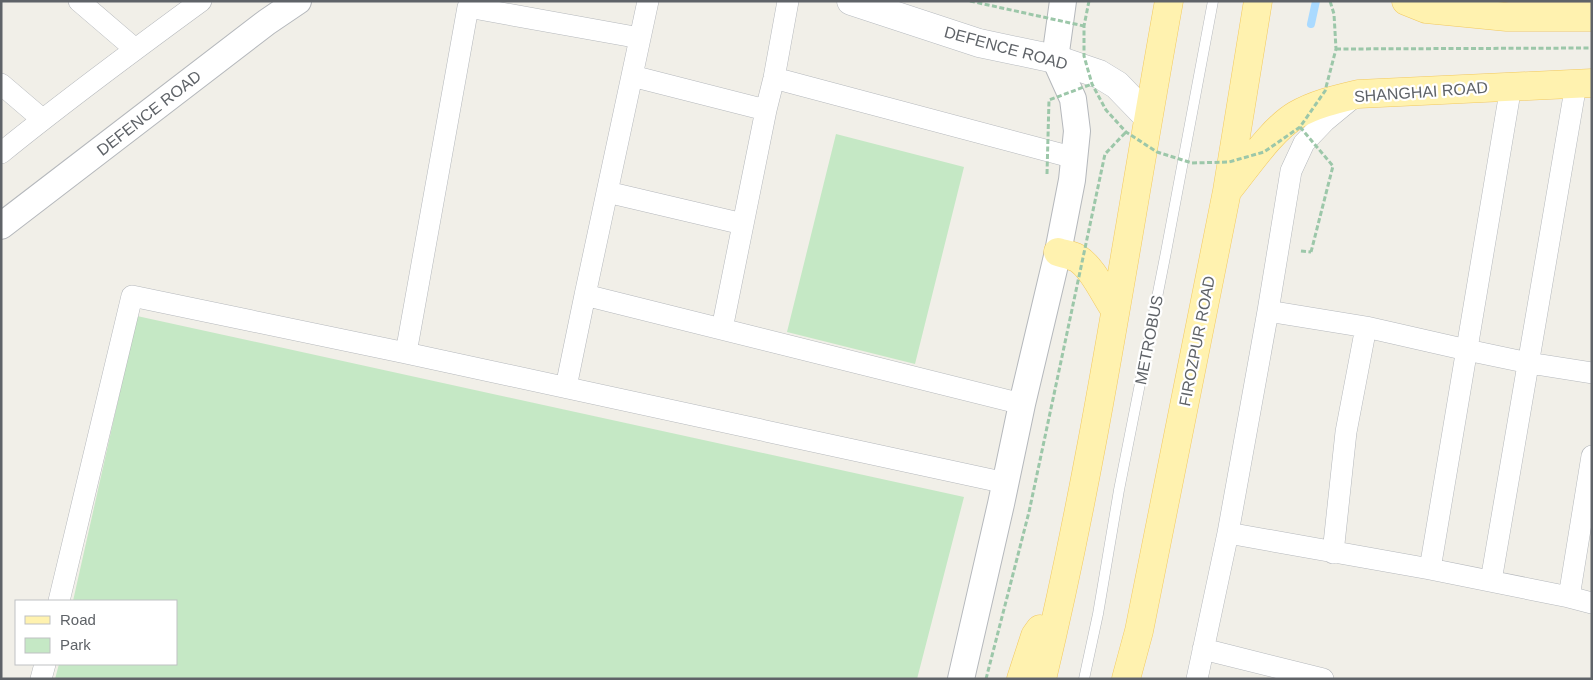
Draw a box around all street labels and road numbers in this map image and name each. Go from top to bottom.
street label: DEFENCE ROAD [942,23,1070,73]
street label: DEFENCE ROAD [94,67,204,159]
street label: SHANGHAI ROAD [1353,79,1489,105]
street label: FIROZPUR ROAD [1176,274,1218,408]
street label: METROBUS [1132,294,1166,386]

